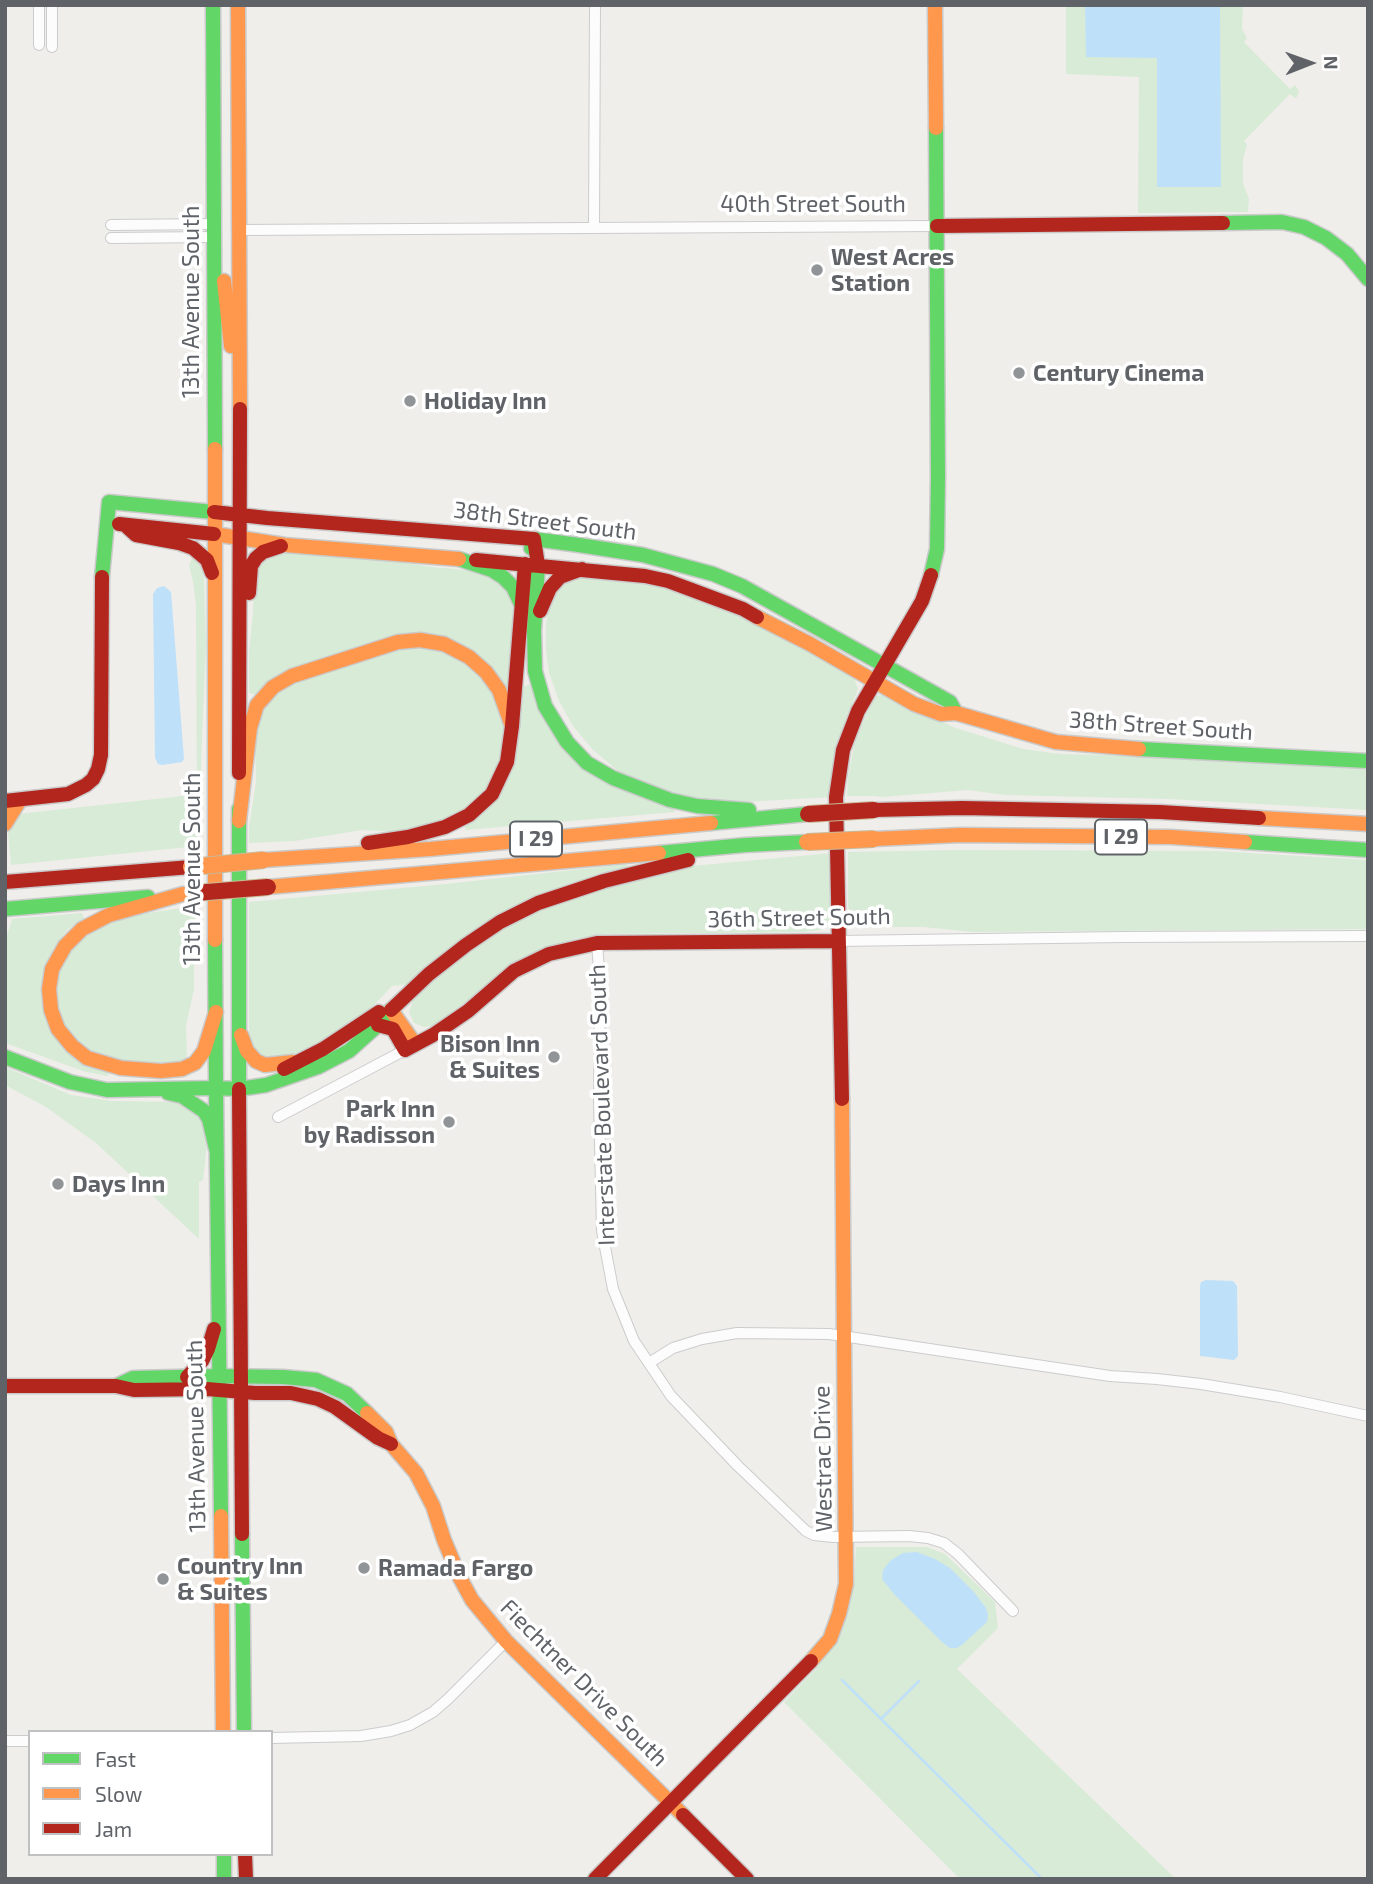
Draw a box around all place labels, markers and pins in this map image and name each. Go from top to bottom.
place label: West Acres Station [831,243,954,297]
marker: West Acres Station [809,262,825,278]
place label: Century Cinema [1033,359,1204,387]
marker: Century Cinema [1011,365,1027,381]
place label: Holiday Inn [424,387,546,415]
marker: Holiday Inn [402,393,418,409]
place label: Bison Inn & Suites [440,1030,540,1084]
marker: Bison Inn & Suites [546,1049,562,1065]
place label: Park Inn by Radisson [304,1095,435,1149]
marker: Park Inn by Radisson [441,1114,457,1130]
place label: Days Inn [72,1170,165,1198]
marker: Days Inn [50,1176,66,1192]
place label: Country Inn & Suites [177,1552,303,1606]
place label: Ramada Fargo [378,1554,533,1582]
marker: Ramada Fargo [356,1560,372,1576]
marker: Country Inn & Suites [155,1571,171,1587]

